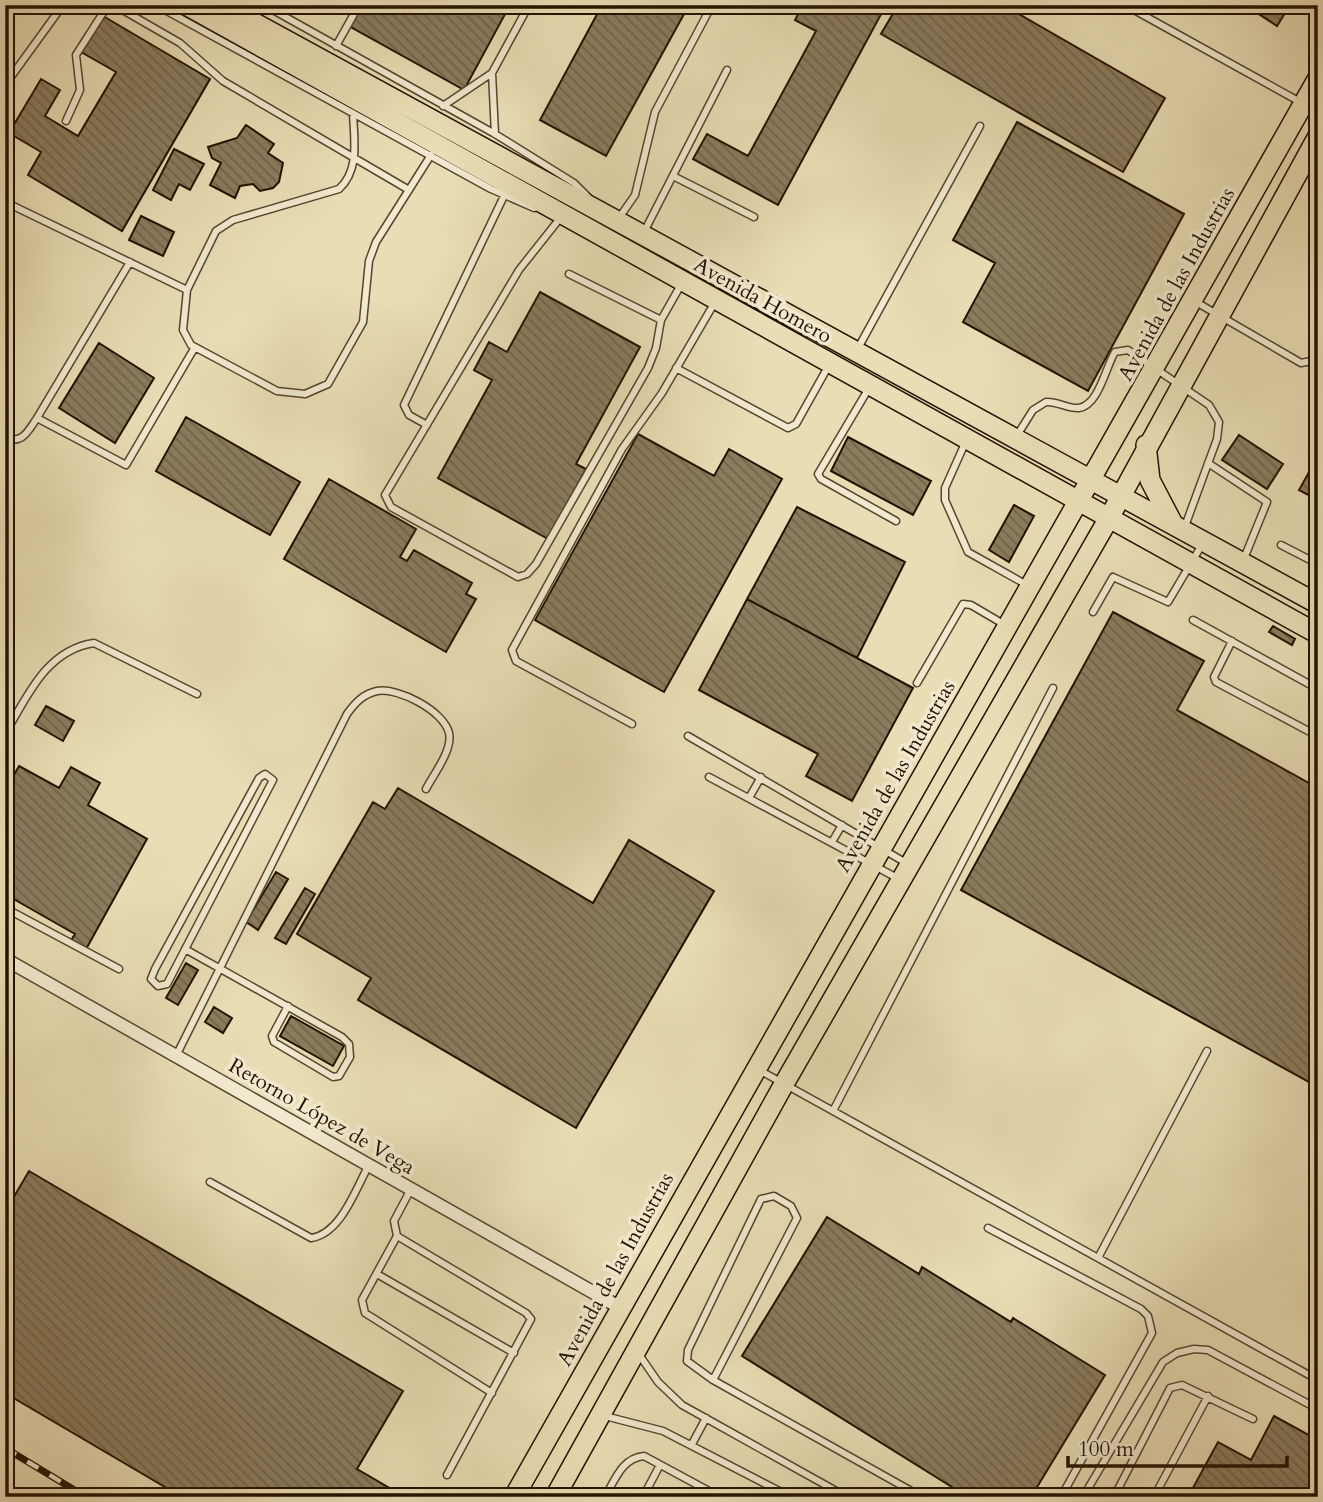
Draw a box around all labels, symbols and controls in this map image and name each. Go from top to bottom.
street label: Avenida de las Industrias [1111,182,1242,386]
street label: Avenida Homero [688,250,837,350]
street label: Avenida de las Industrias [829,675,962,878]
street label: Retorno López de Vega [223,1051,420,1182]
street label: Avenida de las Industrias [550,1167,681,1371]
scale bar [1068,1425,1286,1469]
text: 100 m [1078,1435,1134,1464]

